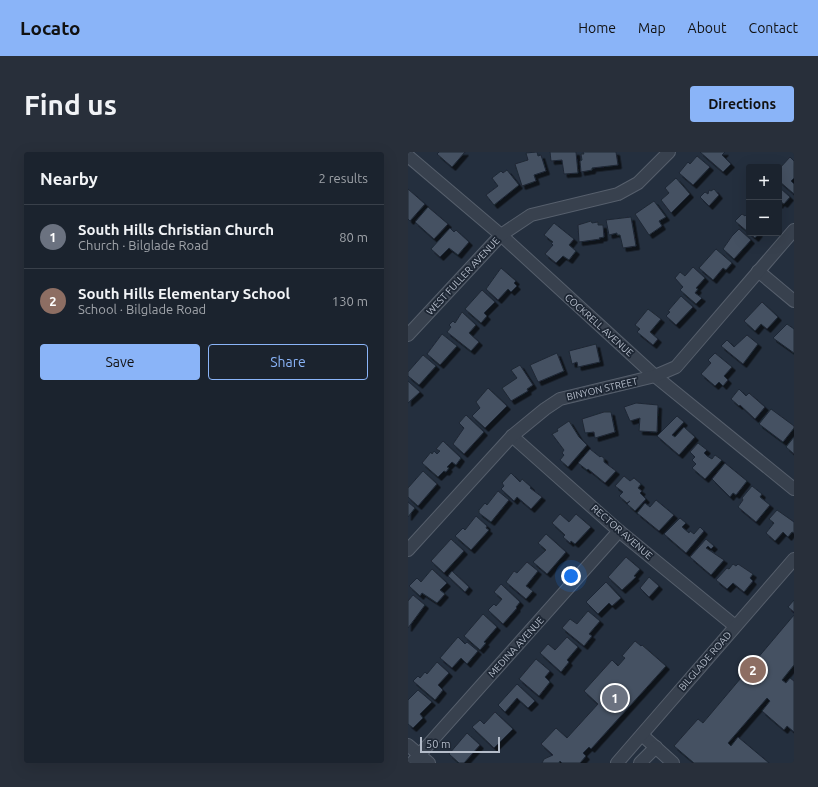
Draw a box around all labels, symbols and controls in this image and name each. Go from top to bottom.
text: Locato [20,17,81,39]
text: Home [578,20,616,36]
text: Map [638,20,666,36]
text: About [688,20,727,36]
text: Contact [749,20,798,36]
button: Directions [690,86,794,122]
text: Find us [24,89,117,120]
map controls [746,164,782,236]
button: + [746,164,782,200]
text: Nearby [40,169,98,188]
text: 2 results [318,171,368,185]
button: − [746,200,782,236]
text: South Hills Christian Church [78,221,274,238]
text: 1 [49,230,57,244]
text: 80 m [339,230,368,244]
street label: WEST FULLER AVENUE [424,235,502,317]
text: Church · Bilglade Road [78,238,208,252]
text: South Hills Elementary School [78,285,290,302]
street label: COCKRELL AVENUE [563,292,636,359]
text: 2 [49,294,57,308]
text: 130 m [332,294,368,308]
text: School · Bilglade Road [78,302,206,316]
button: Save [40,344,200,380]
button: Share [208,344,368,380]
street label: BINYON STREET [565,375,639,403]
street label: RECTOR AVENUE [589,503,655,562]
your location [561,566,581,586]
street label: MEDINA AVENUE [486,614,546,679]
street label: BILGLADE ROAD [676,629,734,693]
pin: 2 [740,655,766,685]
pin: 1 [602,683,628,713]
scale bar [420,735,500,754]
text: 50 m [426,738,450,750]

